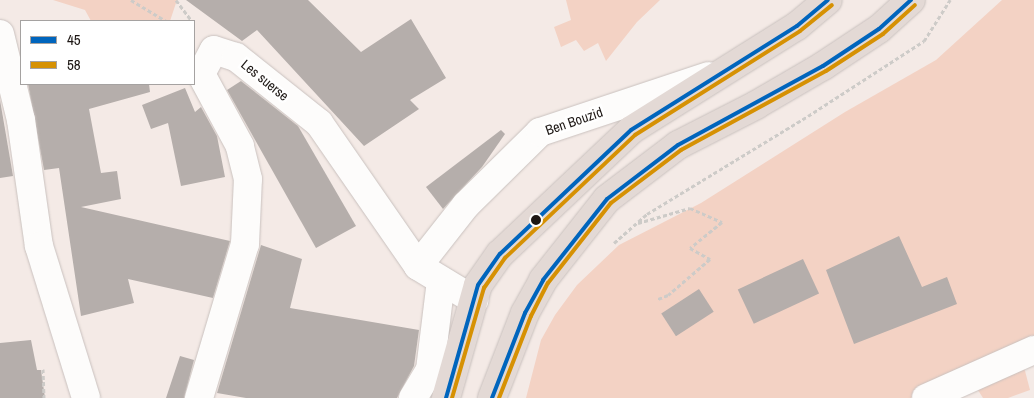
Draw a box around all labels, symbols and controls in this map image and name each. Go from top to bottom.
legend [20,20,195,85]
text: 45 [67,29,81,50]
text: 58 [67,54,81,75]
street label: Les suerse [238,56,292,104]
street label: Ben Bouzid [543,103,605,139]
unlabelled marker [531,215,541,225]

